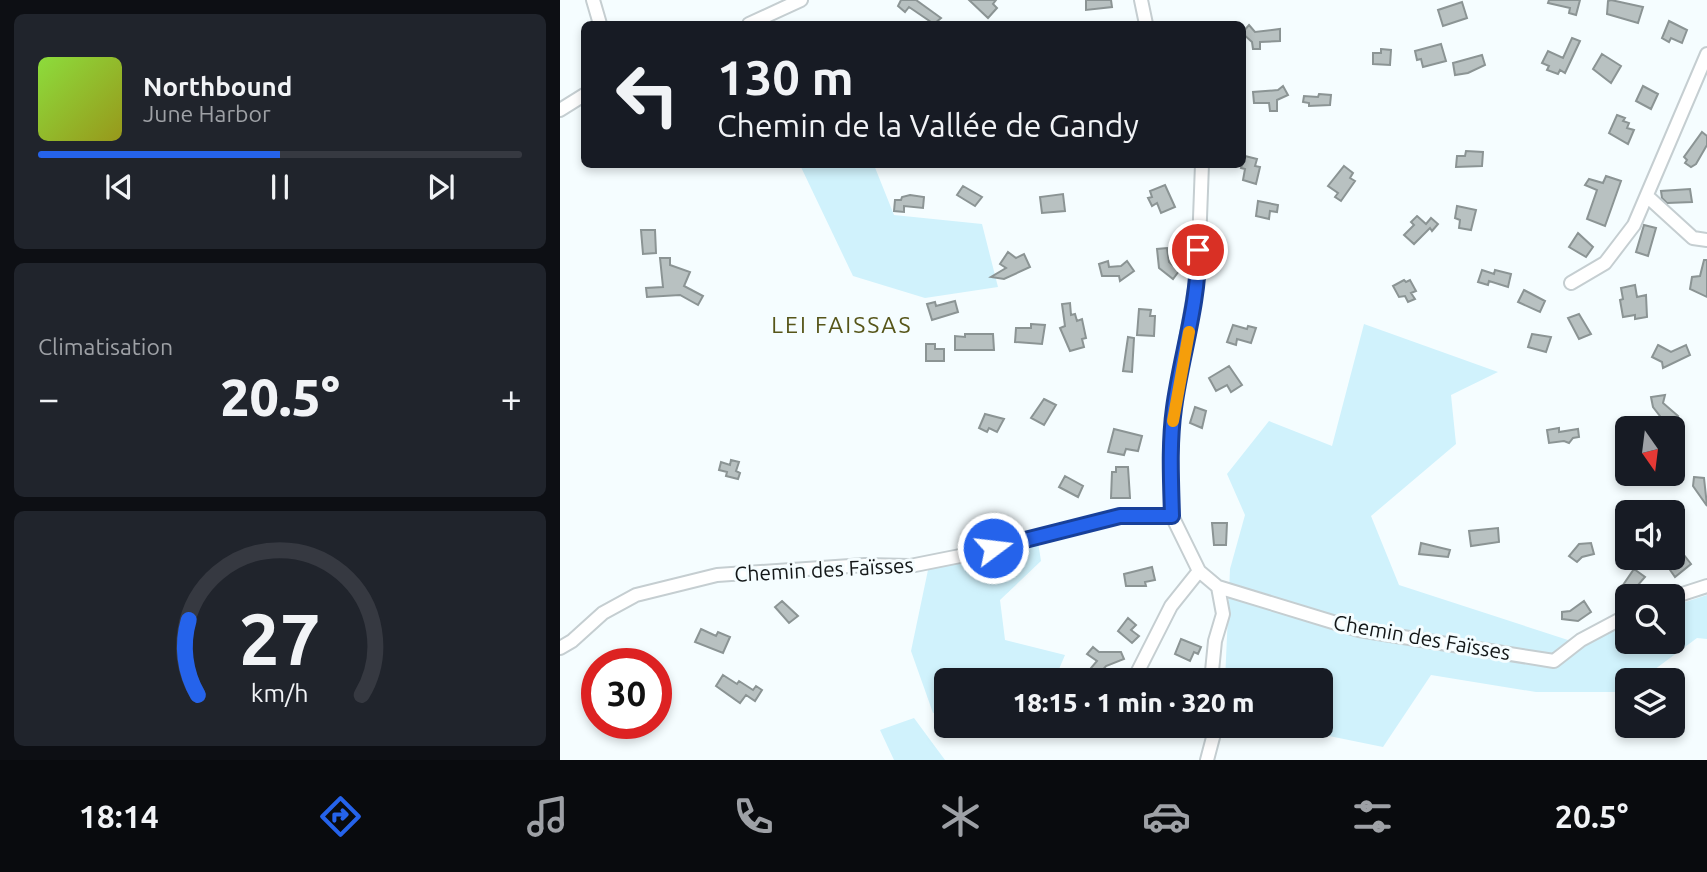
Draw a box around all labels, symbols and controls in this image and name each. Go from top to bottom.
icon: left [602,49,693,140]
text: 130 m [717,49,854,104]
text: Northbound [143,72,292,101]
text: June Harbor [143,101,271,126]
text: Chemin de la Vallée de Gandy [717,107,1139,143]
icon: previous [100,168,138,206]
icon: pause [261,168,299,206]
icon: next [422,168,460,206]
pin [1168,220,1228,280]
icon: arrive [1179,231,1217,269]
district label: LEI FAISSAS [771,312,913,337]
text: Climatisation [38,334,173,359]
text: 20.5° [220,368,340,426]
text: − [38,377,59,419]
text: + [501,377,522,419]
north arrow [1615,416,1685,486]
map controls [1615,416,1685,738]
button: sound [1615,500,1685,570]
position arrow [956,511,1030,585]
street label: Chemin des Faïsses [734,552,914,586]
button: search [1615,584,1685,654]
text: 27 [239,597,321,679]
street label: Chemin des Faïsses [1332,610,1512,664]
speed limit sign: 30 [581,648,672,739]
button: layers [1615,668,1685,738]
text: km/h [251,678,309,706]
text: 18:15 · 1 min · 320 m [1013,688,1254,717]
icon: directions [316,792,365,841]
icon: music [523,792,572,841]
icon: phone [729,792,778,841]
icon: climate [936,792,985,841]
icon: car [1142,792,1191,841]
icon: filters [1348,792,1397,841]
text: 18:14 [79,798,159,834]
text: 20.5° [1555,798,1628,834]

